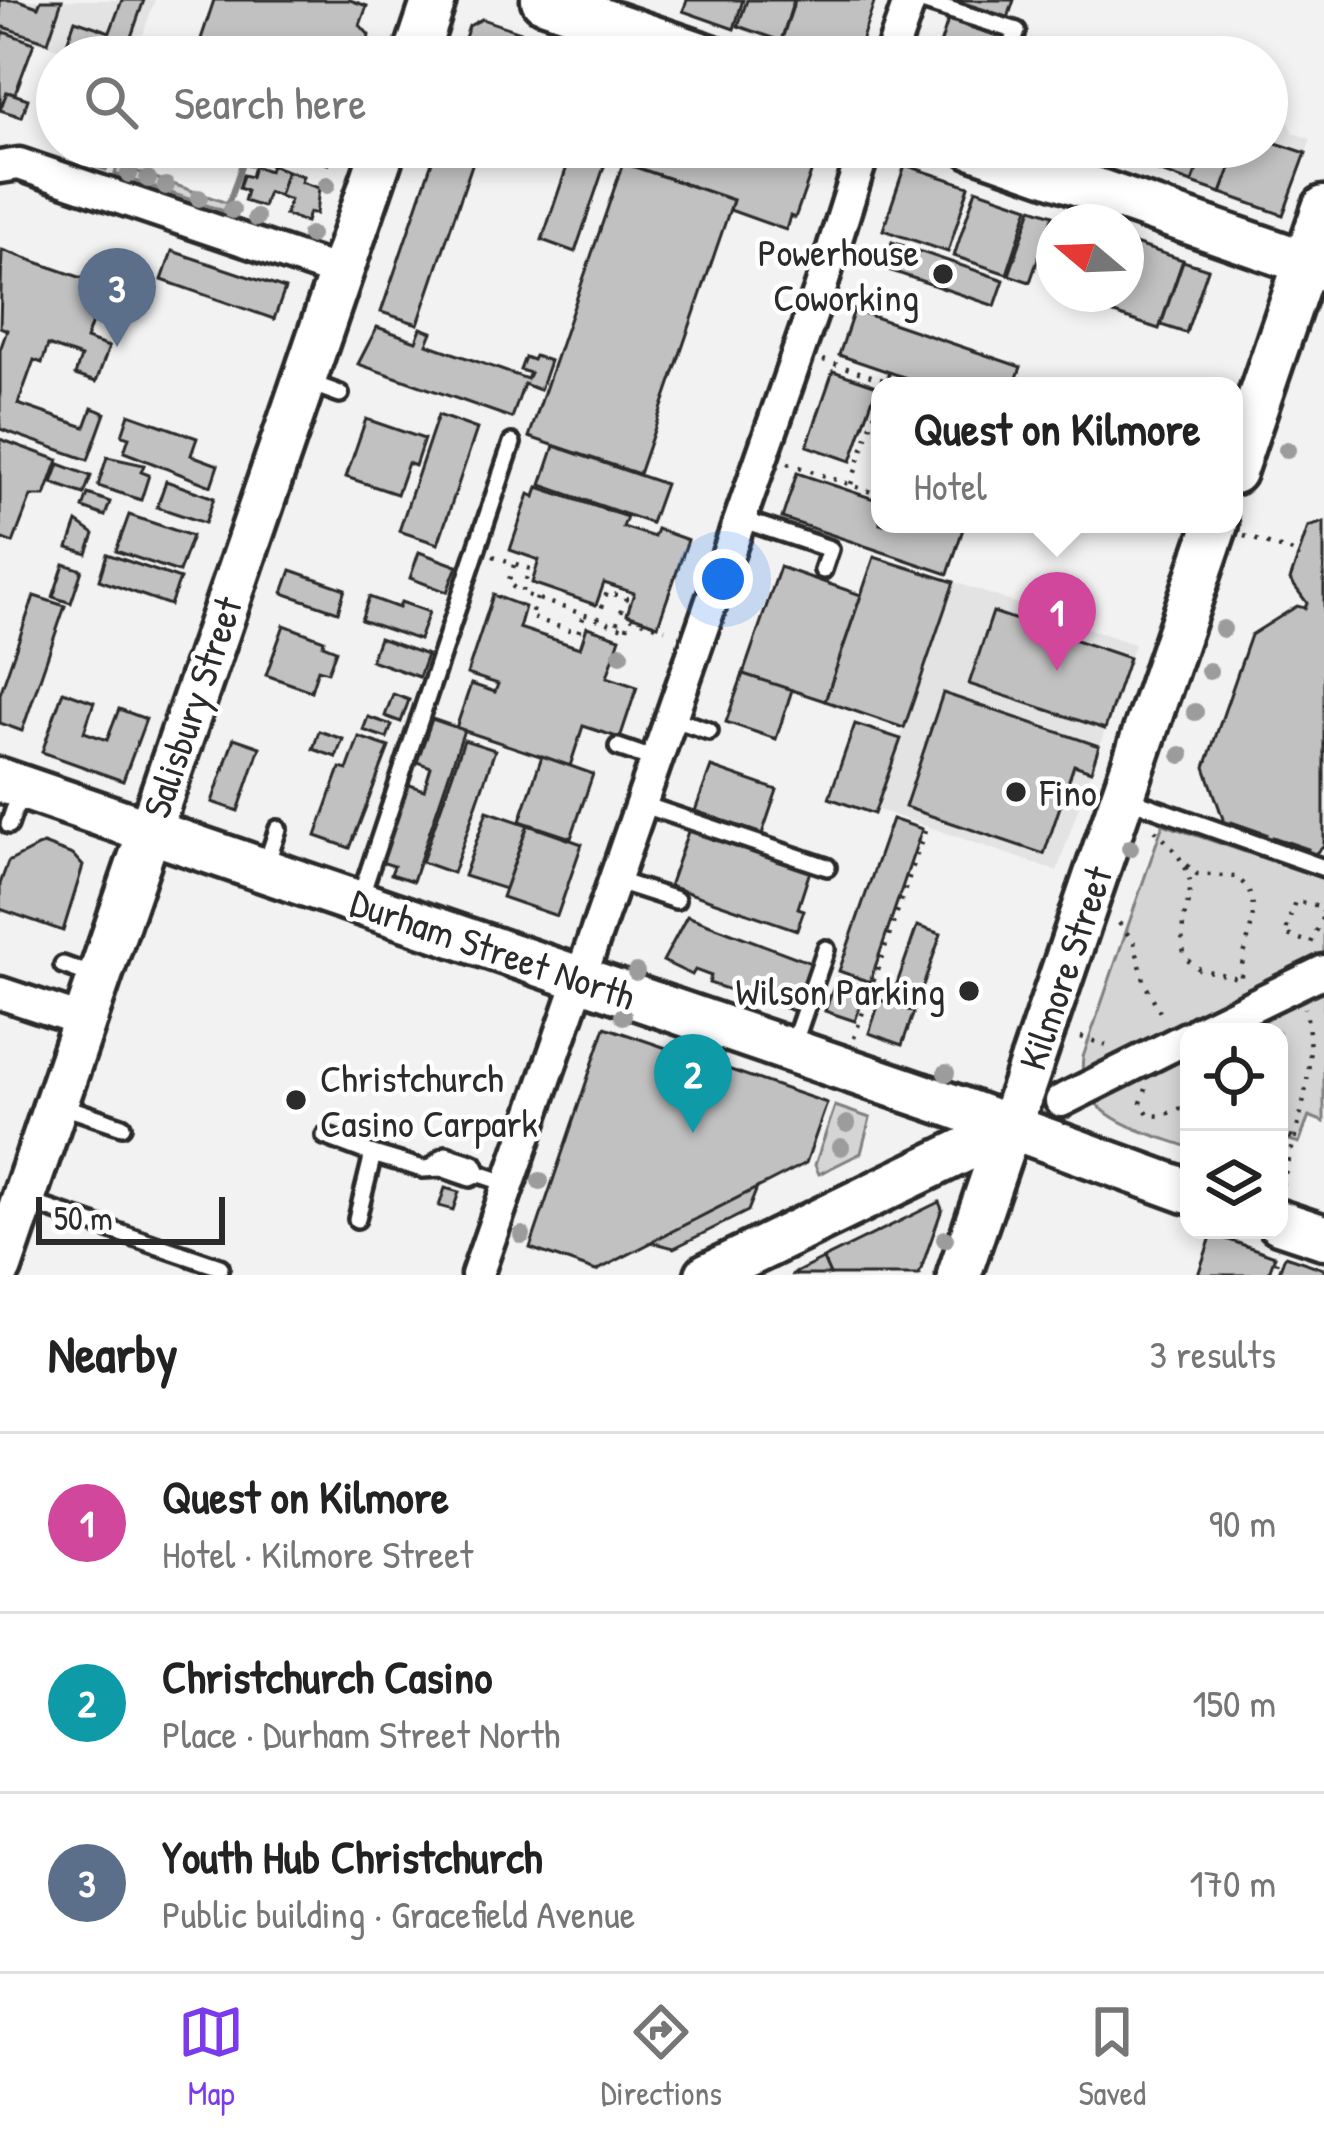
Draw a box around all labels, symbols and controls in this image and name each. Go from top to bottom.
search box [36,36,1288,168]
icon: search [78,69,144,135]
text: Search here [174,72,366,133]
north arrow [1036,204,1144,312]
place label: Powerhouse Coworking [758,225,919,323]
pin: 3 [78,248,156,347]
marker: Powerhouse Coworking [930,261,956,287]
popup [871,377,1243,533]
text: Quest on Kilmore [914,398,1200,459]
text: Hotel [914,459,987,512]
your location [693,549,753,609]
pin: 1 [1018,572,1096,671]
street label: Salisbury Street [129,589,254,824]
place label: Fino [1039,765,1097,818]
marker: Fino [1003,779,1029,805]
street label: Kilmore Street [1005,858,1124,1077]
street label: Durham Street North [344,875,642,1022]
place label: Wilson Parking [736,964,945,1017]
marker: Wilson Parking [956,978,982,1004]
map controls [1180,1023,1288,1239]
button: locate [1180,1023,1288,1131]
pin: 2 [654,1034,732,1133]
place label: Christchurch Casino Carpark [320,1051,538,1149]
marker: Christchurch Casino Carpark [283,1087,309,1113]
button: layers [1180,1131,1288,1239]
scale bar [36,1191,225,1244]
text: 50 m [54,1196,113,1240]
text: Nearby [48,1319,178,1388]
text: 3 results [1150,1327,1276,1380]
text: Quest on Kilmore [162,1466,449,1527]
text: 1 [80,1496,94,1549]
text: 90 m [1209,1496,1276,1549]
text: Hotel · Kilmore Street [162,1527,473,1580]
text: Christchurch Casino [162,1646,492,1707]
text: 2 [78,1676,96,1729]
text: 150 m [1192,1676,1276,1729]
text: Place · Durham Street North [162,1707,560,1760]
text: Youth Hub Christchurch [162,1826,543,1887]
text: 3 [78,1856,96,1909]
text: 170 m [1190,1856,1276,1909]
text: Public building · Gracefield Avenue [162,1887,635,1940]
tab: Map [178,1999,244,2115]
tab: Directions [601,1999,722,2115]
tab: Saved [1078,1999,1146,2115]

